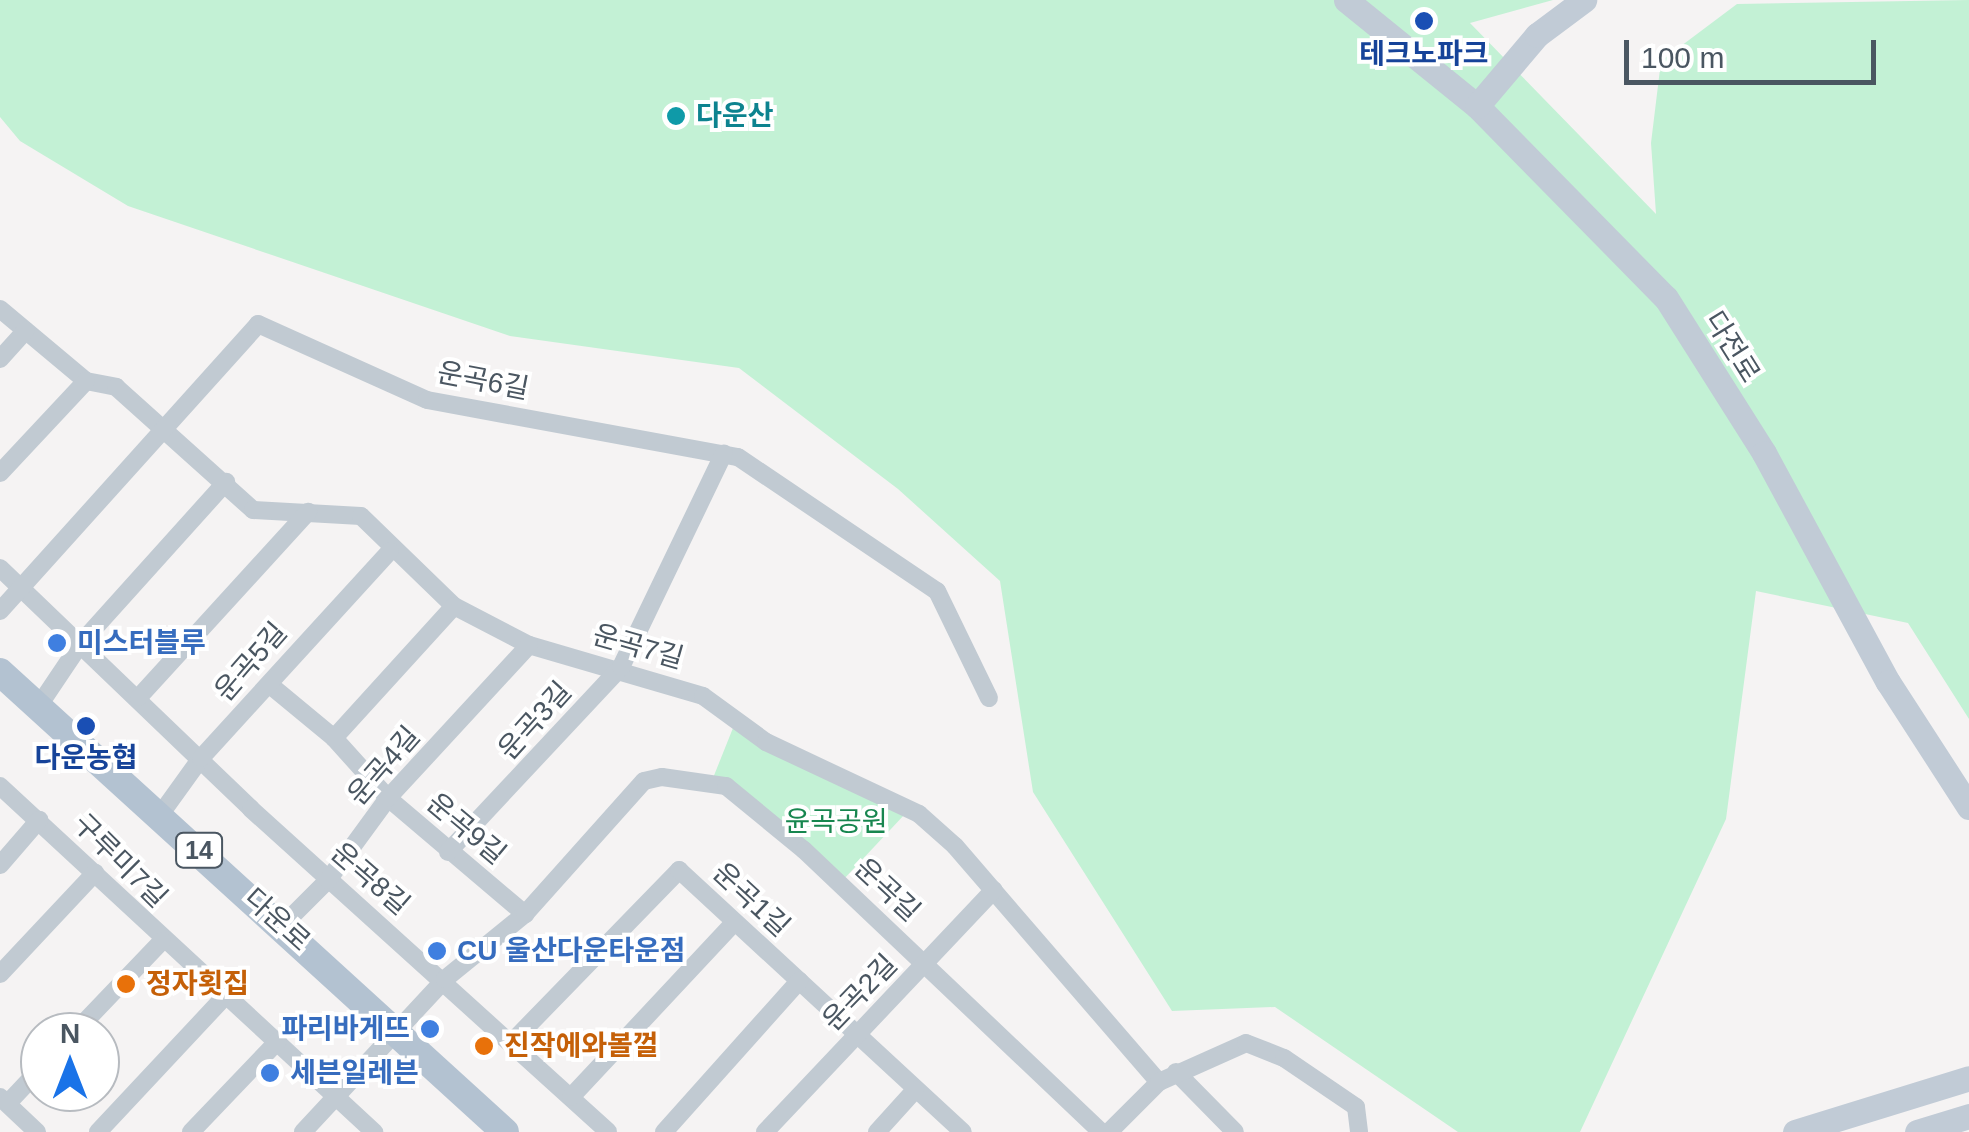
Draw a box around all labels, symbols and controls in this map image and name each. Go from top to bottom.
marker: 테크노파크 [1413,10,1435,32]
scale bar [1629,20,1882,82]
place label: 테크노파크 [1360,37,1488,71]
text: 100 m [1641,41,1724,74]
place label: 다운산 [696,99,773,133]
marker: 다운산 [665,105,687,127]
street label: 다전로 [1697,305,1767,389]
street label: 운곡6길 [434,356,532,406]
street label: 운곡5길 [208,616,294,708]
street label: 운곡7길 [589,618,687,676]
place label: 미스터블루 [77,626,206,660]
marker: 미스터블루 [46,632,68,654]
street label: 운곡3길 [491,675,579,767]
marker: 다운농협 [75,715,97,737]
street label: 운곡4길 [341,720,427,812]
place label: 다운농협 [34,741,138,775]
street label: 운곡9길 [420,786,512,872]
park label: 윤곡공원 [784,805,888,839]
street label: 구루미7길 [66,807,174,915]
road number: 14 [174,830,224,870]
street label: 운곡8길 [324,836,416,922]
street label: 운곡길 [847,851,927,929]
street label: 운곡1길 [706,856,796,944]
street label: 다운로 [237,882,317,958]
place label: CU 울산다운타운점 [457,934,686,968]
marker: CU 울산다운타운점 [426,940,448,962]
street label: 운곡2길 [816,948,904,1038]
place label: 정자횟집 [146,967,249,1001]
marker: 정자횟집 [115,973,137,995]
north arrow [20,1012,120,1112]
place label: 파리바게뜨 [281,1012,410,1046]
text: N [60,1018,80,1049]
marker: 파리바게뜨 [419,1018,441,1040]
place label: 진작에와볼껄 [504,1029,659,1063]
marker: 진작에와볼껄 [473,1035,495,1057]
place label: 세븐일레븐 [290,1056,419,1090]
marker: 세븐일레븐 [259,1062,281,1084]

